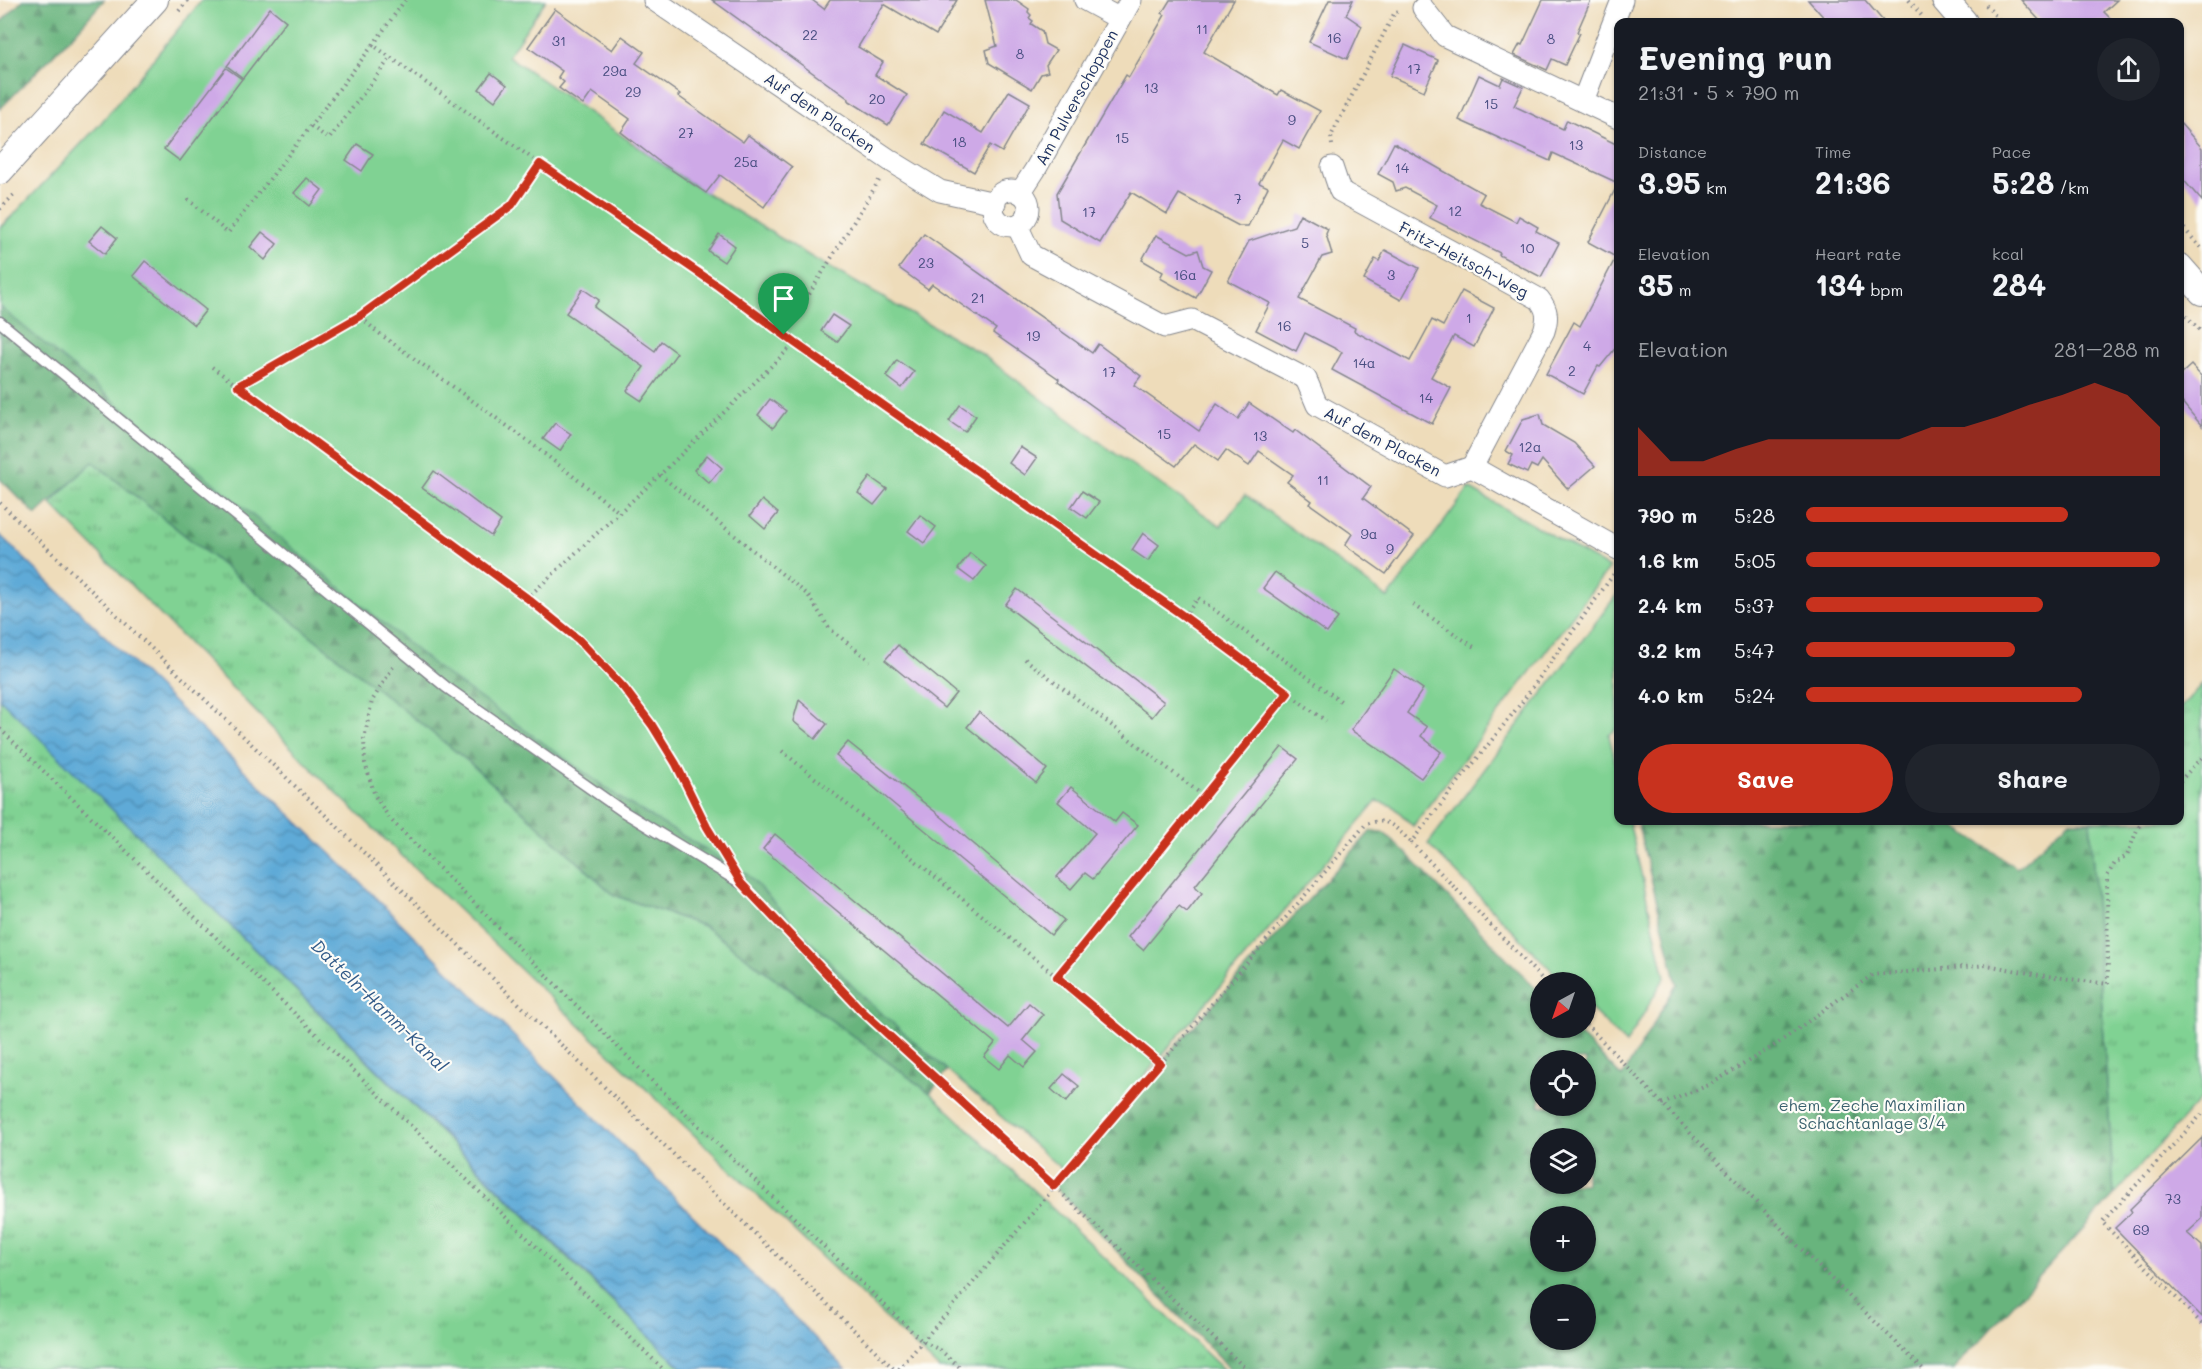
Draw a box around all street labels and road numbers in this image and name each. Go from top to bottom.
street label: Am Pulverschoppen [1030,25,1122,169]
street label: Auf dem Placken [760,67,880,157]
street label: Fritz-Heitsch-Weg [1395,216,1533,302]
street label: Auf dem Placken [1321,401,1445,481]

